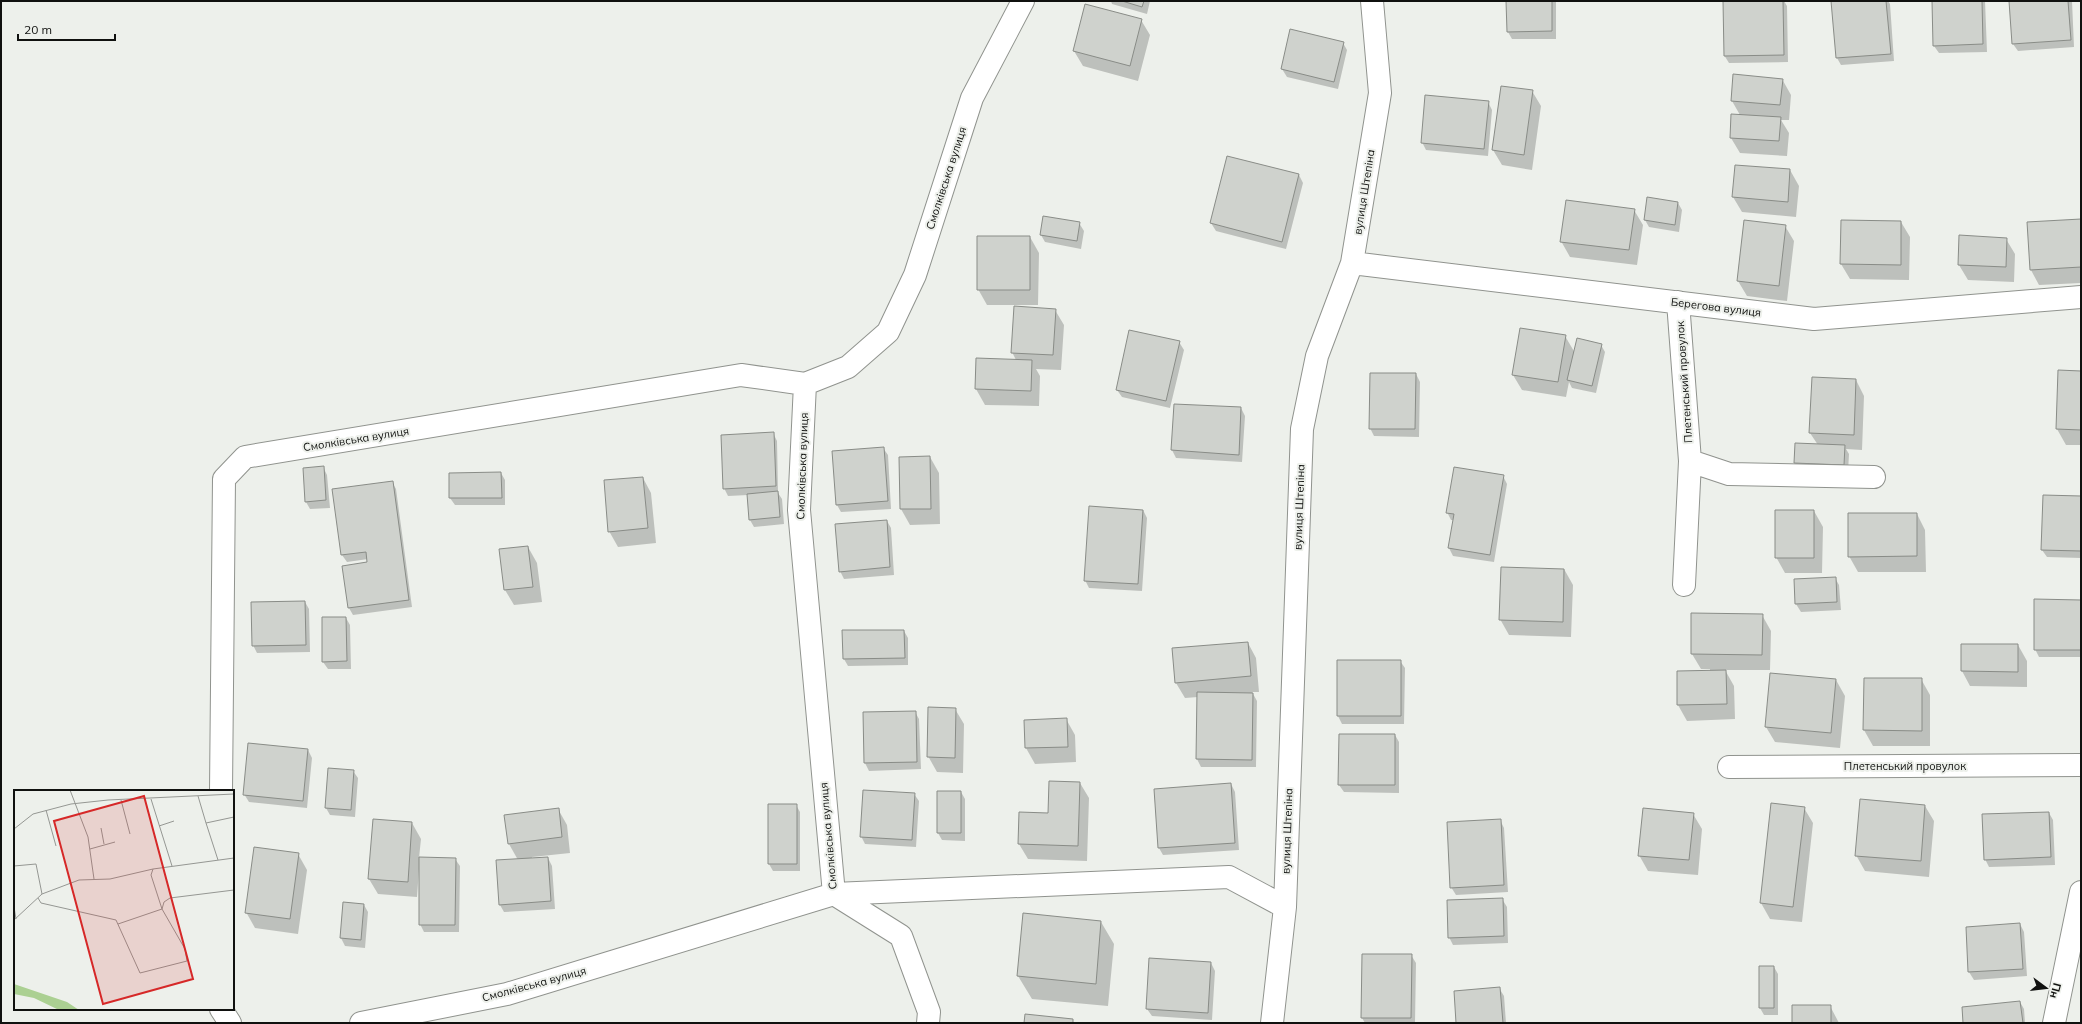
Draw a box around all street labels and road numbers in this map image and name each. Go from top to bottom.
street label: Смолківська вулиця [923,125,969,231]
street label: вулиця Штепіна [1350,148,1378,236]
street label: Берегова вулиця [1670,295,1762,319]
street label: Плетенський провулок [1673,320,1695,443]
street label: Смолківська вулиця [793,412,811,520]
street label: Смолківська вулиця [302,424,410,454]
street label: вулиця Штепіна [1291,464,1307,550]
street label: Плетенський провулок [1844,759,1966,773]
street label: Смолківська вулиця [816,782,840,890]
street label: вулиця Штепіна [1279,788,1295,874]
street label: Смолківська вулиця [480,963,588,1005]

